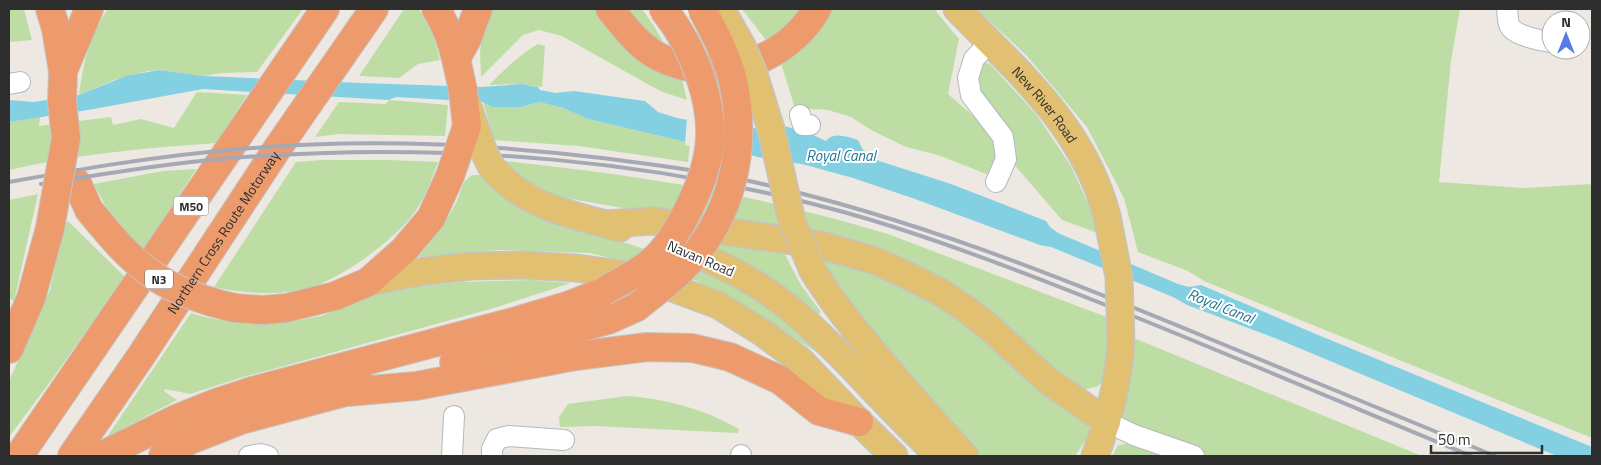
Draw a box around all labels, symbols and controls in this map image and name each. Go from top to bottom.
north arrow [1541,10,1591,60]
text: N [1561,11,1571,32]
street label: New River Road [1008,61,1083,147]
water label: Royal Canal [806,144,877,167]
street label: Northern Cross Route Motorway [161,146,284,318]
road number: M50 [174,197,208,216]
street label: Navan Road [664,234,738,282]
road number: N3 [145,270,173,288]
water label: Royal Canal [1185,282,1259,330]
scale bar [1431,422,1542,454]
text: 50 m [1438,428,1471,451]

